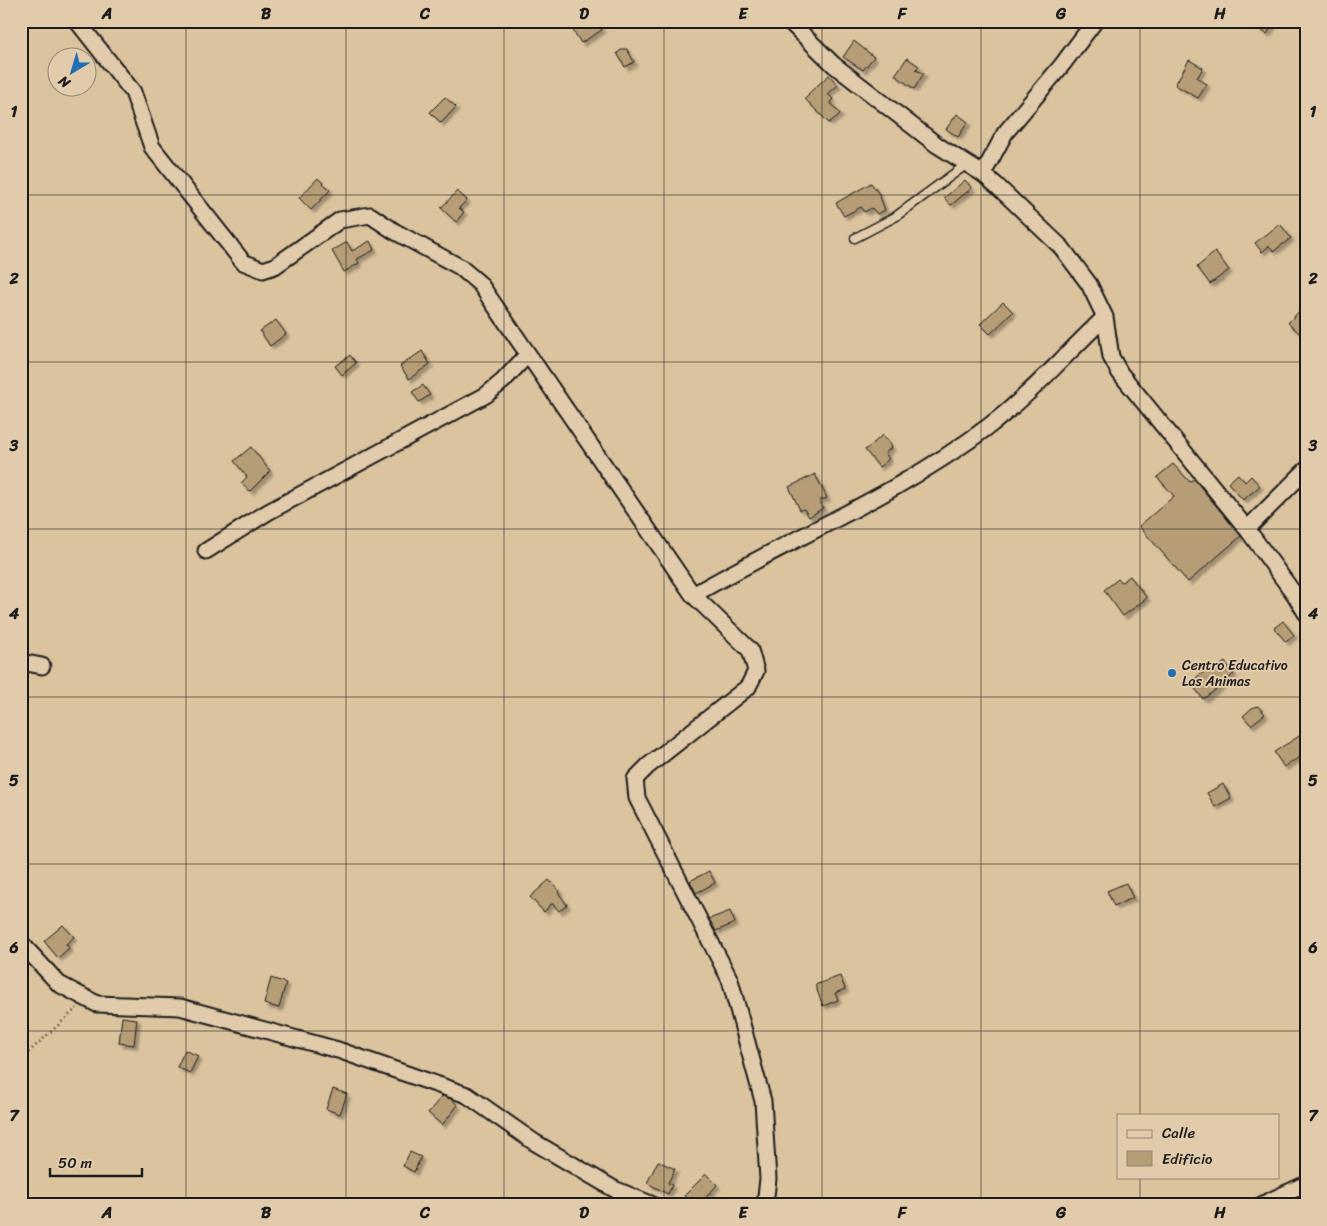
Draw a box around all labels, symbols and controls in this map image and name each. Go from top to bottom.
text: A [101,0,112,28]
text: B [261,0,272,28]
text: C [419,0,431,28]
text: D [579,0,589,28]
text: E [739,0,749,28]
text: F [897,0,908,28]
text: G [1055,0,1067,28]
text: H [1213,0,1226,28]
north arrow [48,48,98,98]
text: N [53,69,77,95]
text: 1 [11,97,18,126]
text: 1 [1310,97,1317,126]
text: 2 [8,264,19,293]
text: 2 [1307,264,1318,293]
text: 3 [9,431,19,460]
text: 3 [1308,431,1318,460]
text: 4 [8,599,19,628]
text: 4 [1307,599,1318,628]
place label: Centro Educativo Las Animas [1182,653,1288,694]
marker: Centro Educativo Las Animas [1166,667,1178,679]
text: 5 [9,766,19,795]
text: 5 [1308,766,1318,795]
text: 6 [8,933,19,962]
text: 6 [1307,933,1318,962]
text: 7 [9,1101,20,1130]
text: 7 [1308,1101,1319,1130]
legend [1117,1114,1280,1178]
text: Calle [1162,1120,1195,1146]
scale bar [50,1146,142,1178]
text: Edificio [1162,1146,1213,1172]
text: 50 m [58,1150,93,1176]
text: A [101,1198,112,1226]
text: B [261,1198,272,1226]
text: C [419,1198,431,1226]
text: D [579,1198,589,1226]
text: E [739,1198,749,1226]
text: F [897,1198,908,1226]
text: G [1055,1198,1067,1226]
text: H [1213,1198,1226,1226]

